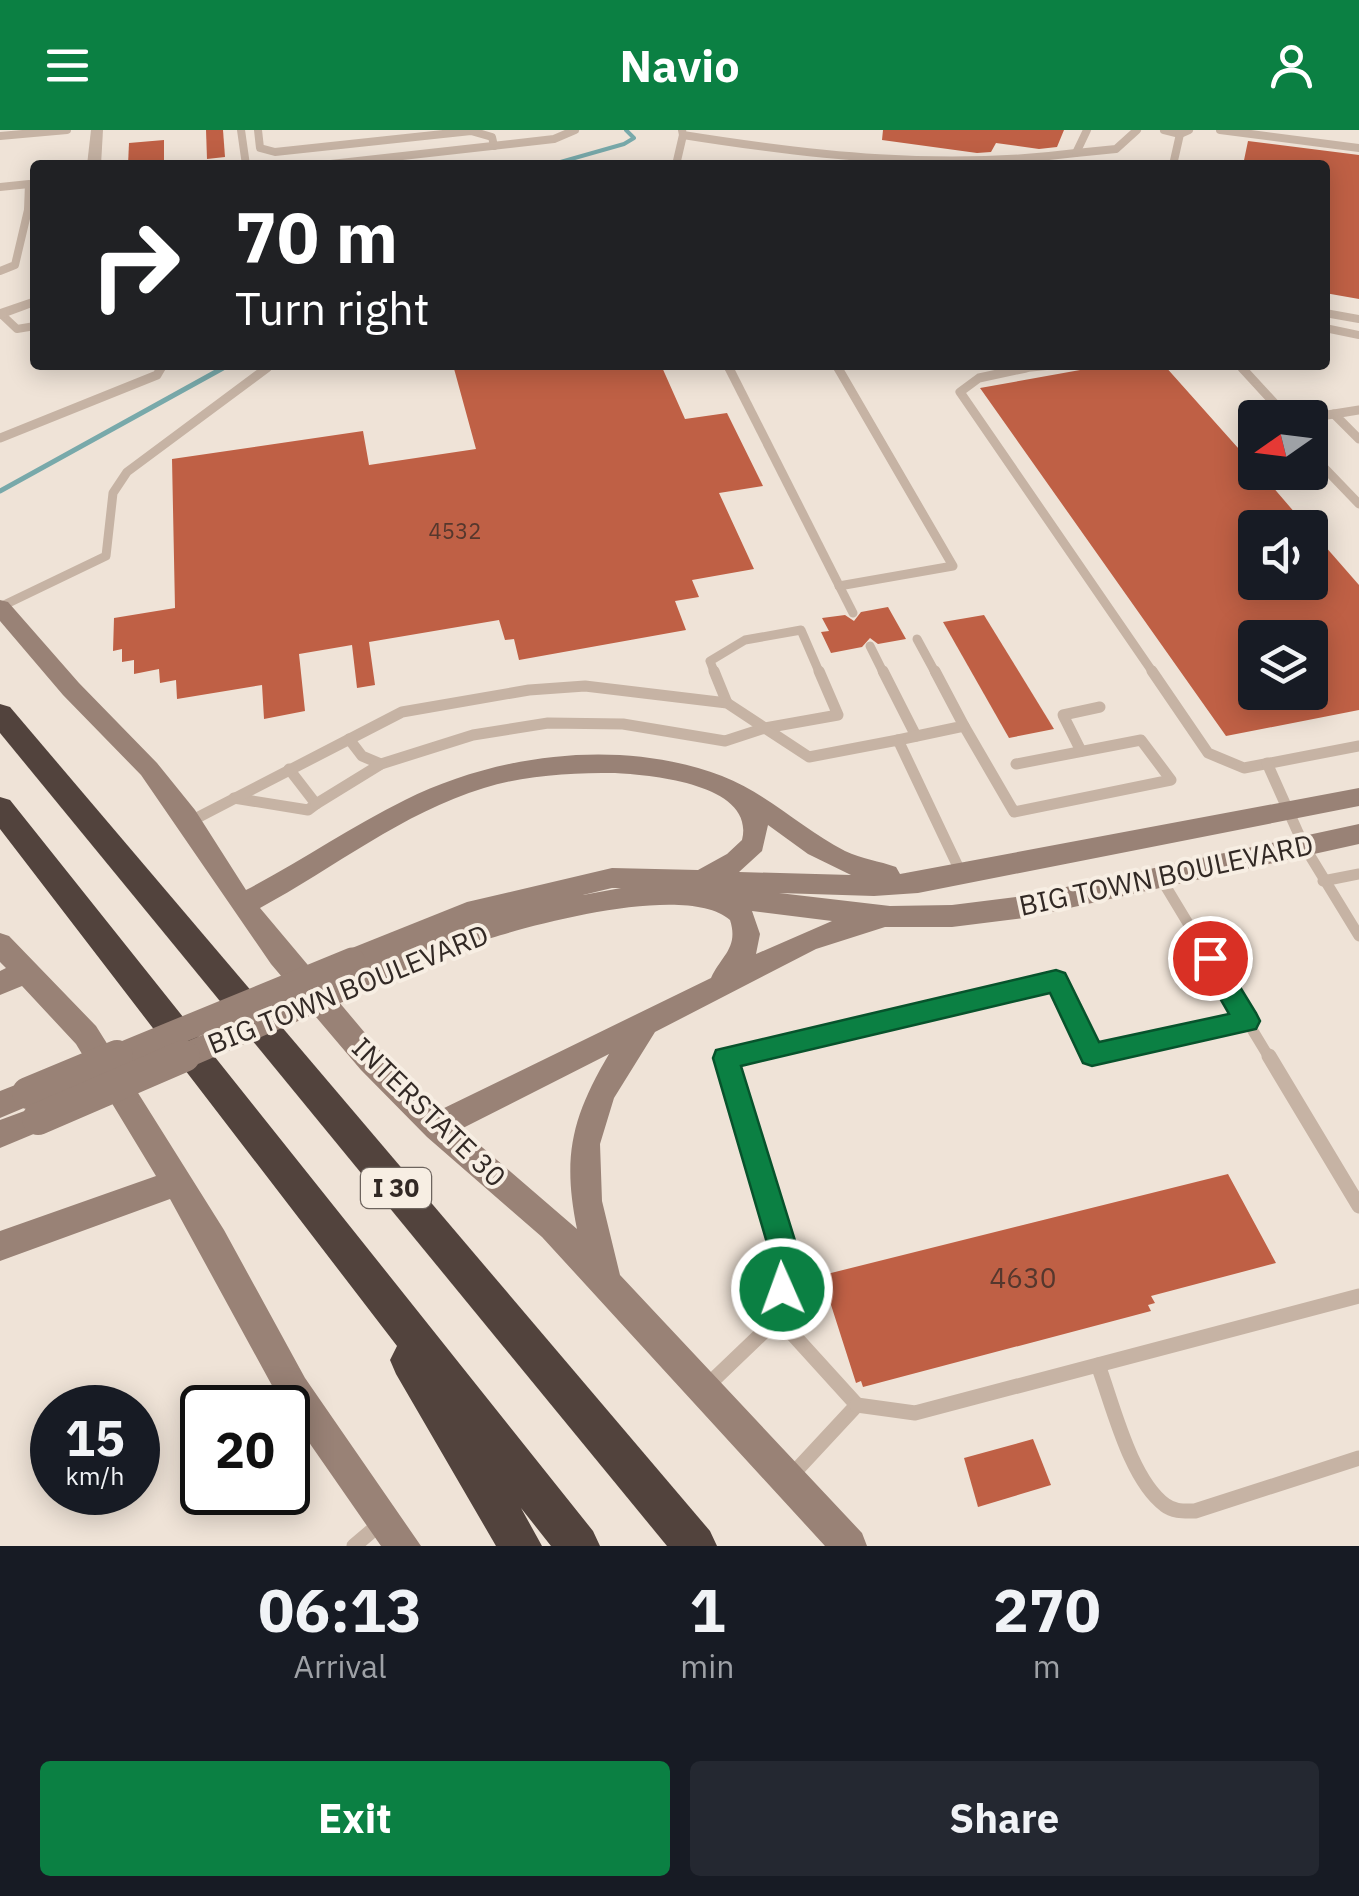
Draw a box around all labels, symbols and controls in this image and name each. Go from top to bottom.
text: Navio [619,36,740,94]
icon: menu [40,38,95,93]
icon: person [1264,38,1319,93]
text: 70 m [235,191,398,282]
icon: right [70,200,200,330]
text: Turn right [235,279,430,337]
north arrow [1238,400,1328,490]
map controls [1238,400,1328,710]
button: sound [1238,510,1328,600]
house number: 4532 [429,516,481,545]
button: layers [1238,620,1328,710]
street label: BIG TOWN BOULEVARD [1015,825,1316,924]
street label: BIG TOWN BOULEVARD [202,915,494,1062]
pin [1168,916,1253,1001]
icon: arrive [1183,931,1238,986]
street label: INTERSTATE 30 [345,1029,514,1194]
road number: I 30 [361,1168,431,1208]
position arrow [730,1237,834,1341]
house number: 4630 [989,1259,1057,1296]
speed limit sign: 20 [180,1385,310,1515]
text: 15 [65,1405,125,1470]
text: km/h [66,1459,124,1492]
text: 06:13 [258,1570,422,1649]
text: 1 [689,1570,725,1649]
text: 270 [993,1570,1101,1649]
text: Arrival [294,1645,387,1687]
text: min [680,1645,734,1687]
text: m [1033,1645,1061,1687]
button: Exit [40,1761,670,1876]
button: Share [690,1761,1319,1876]

